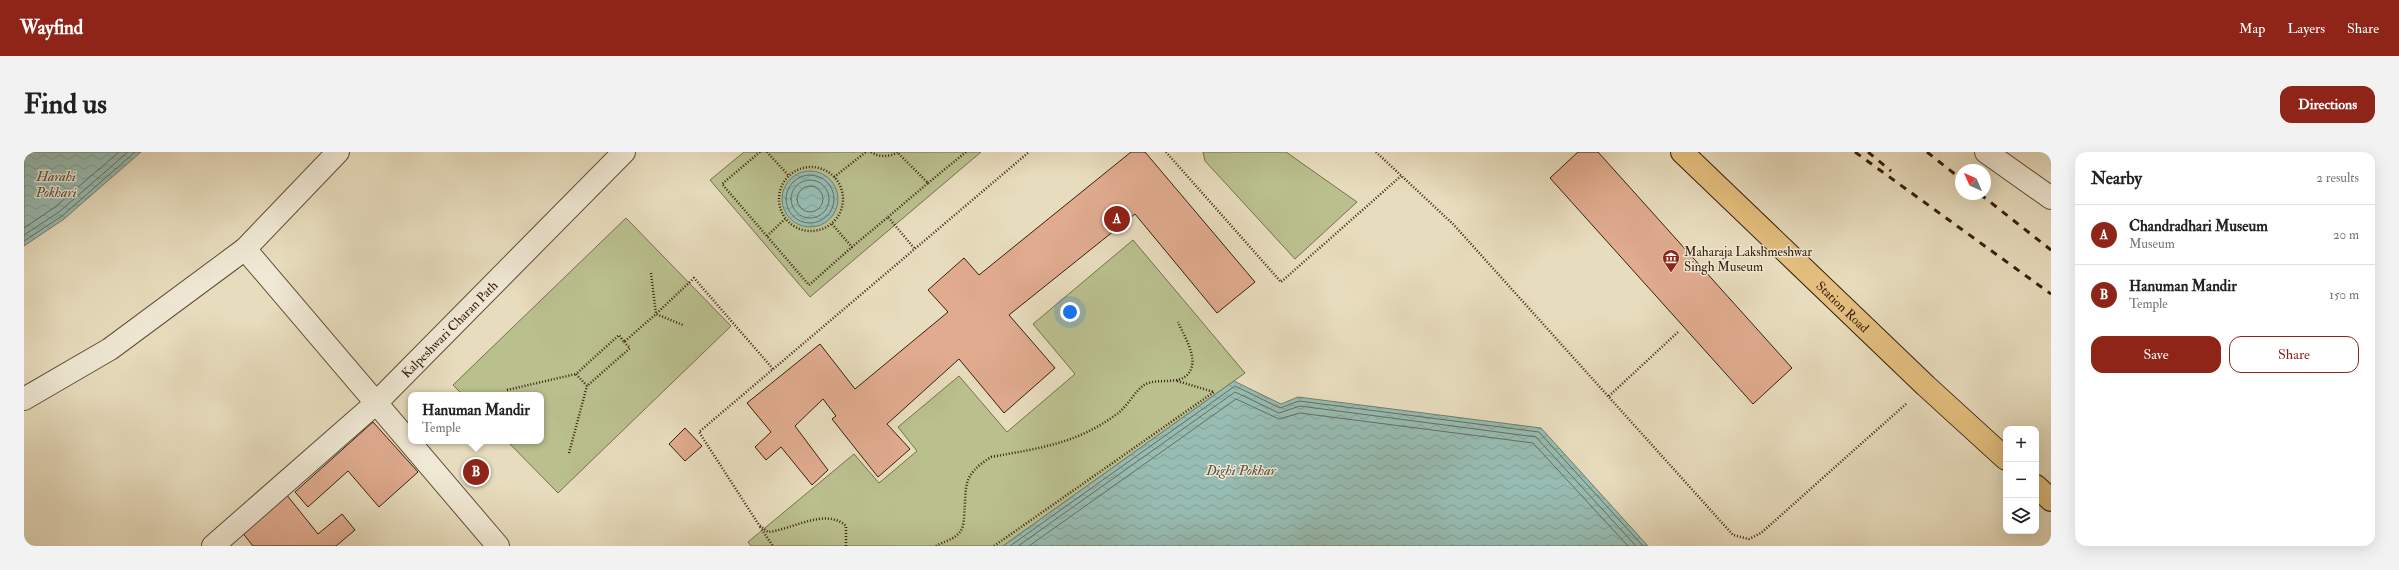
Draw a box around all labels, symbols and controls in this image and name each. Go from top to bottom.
text: Wayfind [20,16,83,40]
text: Map [2239,20,2265,37]
text: Layers [2287,20,2325,37]
text: Share [2347,20,2379,37]
button: Directions [2280,86,2375,123]
text: Find us [24,87,107,122]
north arrow [1955,164,1991,200]
water label: Harahi Pokhari [34,168,77,201]
text: Nearby [2091,168,2142,189]
text: 2 results [2316,170,2359,186]
pin: A [1104,204,1130,234]
text: Chandradhari Museum [2129,217,2268,236]
text: A [2100,227,2108,243]
text: 20 m [2333,227,2359,243]
text: Museum [2129,236,2175,252]
place label: Maharaja Lakshmeshwar Singh Museum [1684,244,1812,275]
museum icon: Maharaja Lakshmeshwar Singh Museum [1661,248,1681,273]
street label: Kalpeshwari Charan Path [398,277,502,382]
text: Hanuman Mandir [2129,277,2237,296]
street label: Station Road [1812,278,1873,337]
text: B [2100,287,2108,303]
text: 150 m [2329,287,2359,303]
text: Temple [2129,296,2168,312]
your location [1060,302,1080,322]
button: Save [2091,336,2221,373]
button: Share [2229,336,2359,373]
popup [408,392,544,444]
text: Hanuman Mandir [422,401,530,420]
text: Temple [422,420,461,436]
map controls [2003,426,2039,534]
button: + [2003,426,2039,462]
pin: B [463,457,489,487]
water label: Dighi Pokhar [1205,462,1277,479]
button: − [2003,462,2039,498]
button: layers [2003,498,2039,534]

